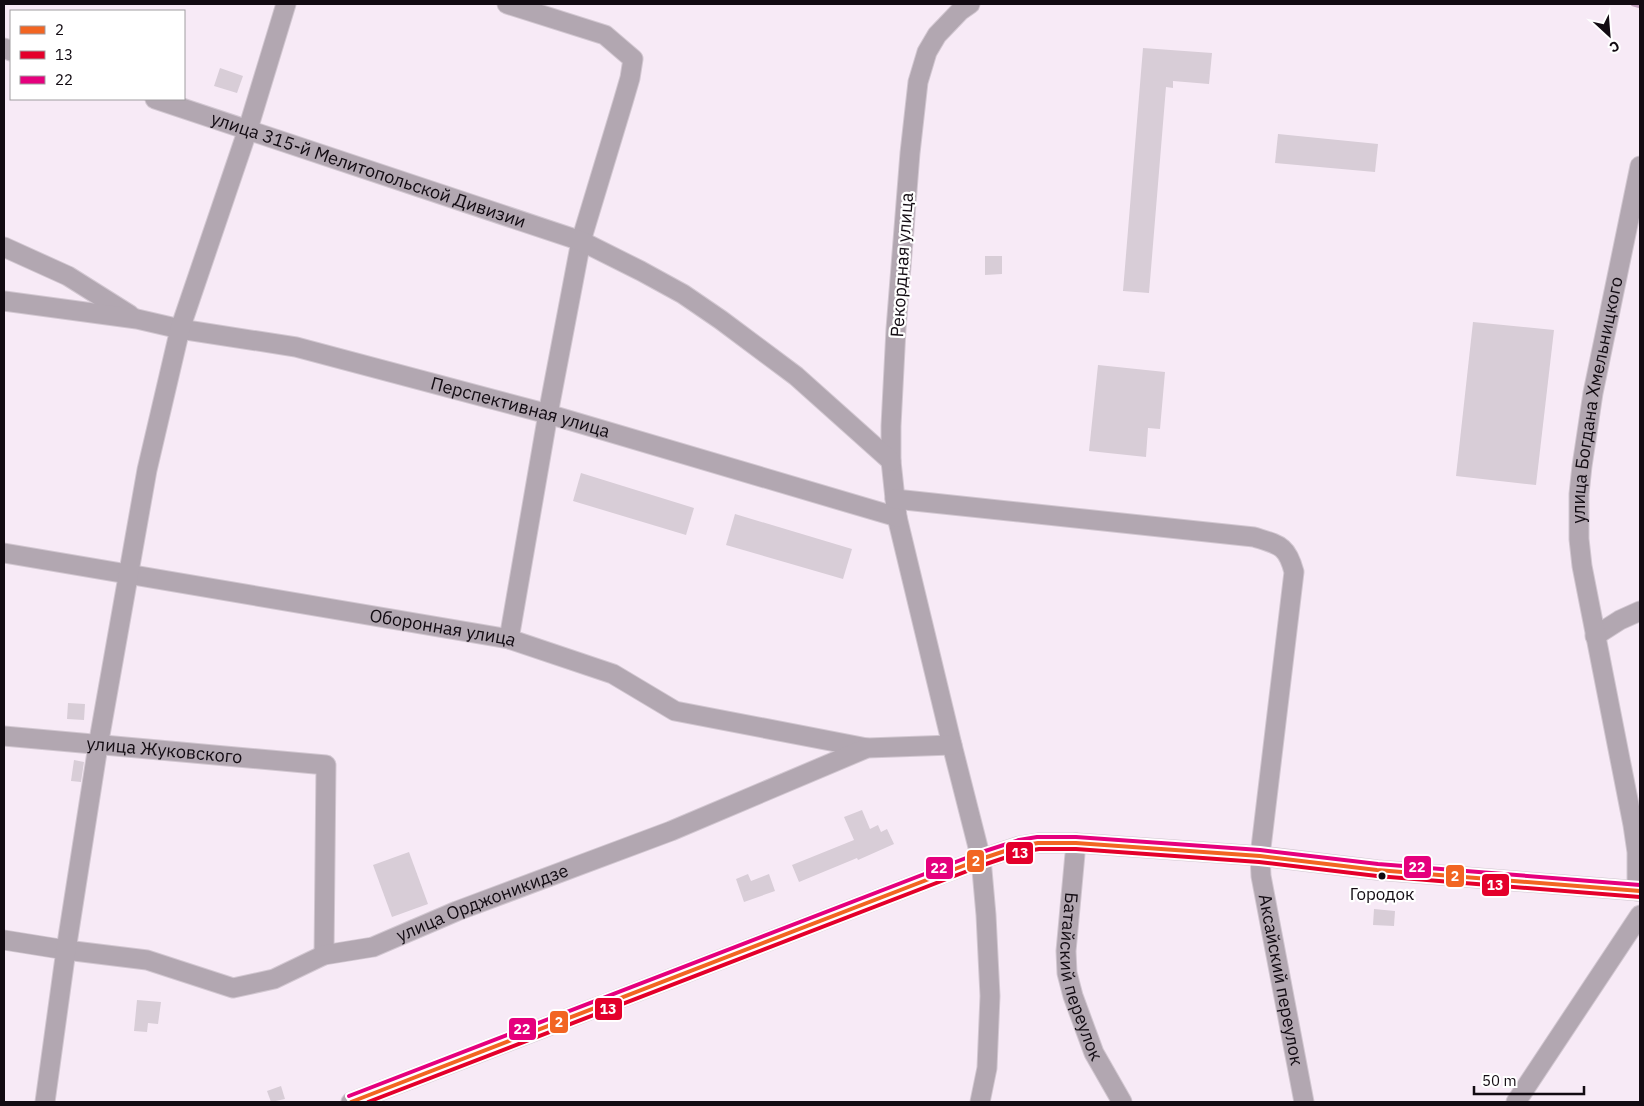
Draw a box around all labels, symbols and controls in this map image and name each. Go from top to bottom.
legend [10,10,185,100]
north arrow [1584,10,1634,60]
text: 2 [55,20,64,39]
text: С [1607,37,1623,57]
text: 13 [55,45,73,64]
text: 22 [55,70,73,89]
street label: улица 315-й Мелитопольской Дивизии [208,107,529,233]
street label: Рекордная улица [885,191,918,338]
street label: улица Богдана Хмельницкого [1567,274,1628,523]
street label: Перспективная улица [428,371,613,443]
street label: Оборонная улица [368,603,520,652]
street label: улица Жуковского [85,731,243,768]
line badge: 13 [1005,841,1034,865]
text: 13 [1012,844,1028,862]
line badge: 2 [966,849,985,873]
text: 2 [972,852,980,870]
line badge: 22 [1403,855,1432,879]
line badge: 22 [925,856,954,880]
street label: улица Орджоникидзе [393,858,572,947]
text: 22 [1409,858,1425,876]
text: 22 [931,859,947,877]
line badge: 2 [1445,864,1465,888]
text: 2 [1451,867,1459,885]
marker: Городок [1377,871,1387,881]
line badge: 13 [1481,873,1510,897]
text: 13 [1487,876,1503,894]
place label: Городок [1350,883,1414,905]
street label: Батайский переулок [1055,891,1108,1065]
street label: Аксайский переулок [1254,892,1309,1067]
line badge: 13 [594,997,623,1021]
text: 13 [600,1000,616,1018]
line badge: 2 [549,1010,569,1034]
text: 2 [555,1013,563,1031]
line badge: 22 [508,1017,537,1041]
text: 22 [514,1020,530,1038]
scale bar [1474,1064,1584,1096]
text: 50 m [1482,1071,1517,1090]

